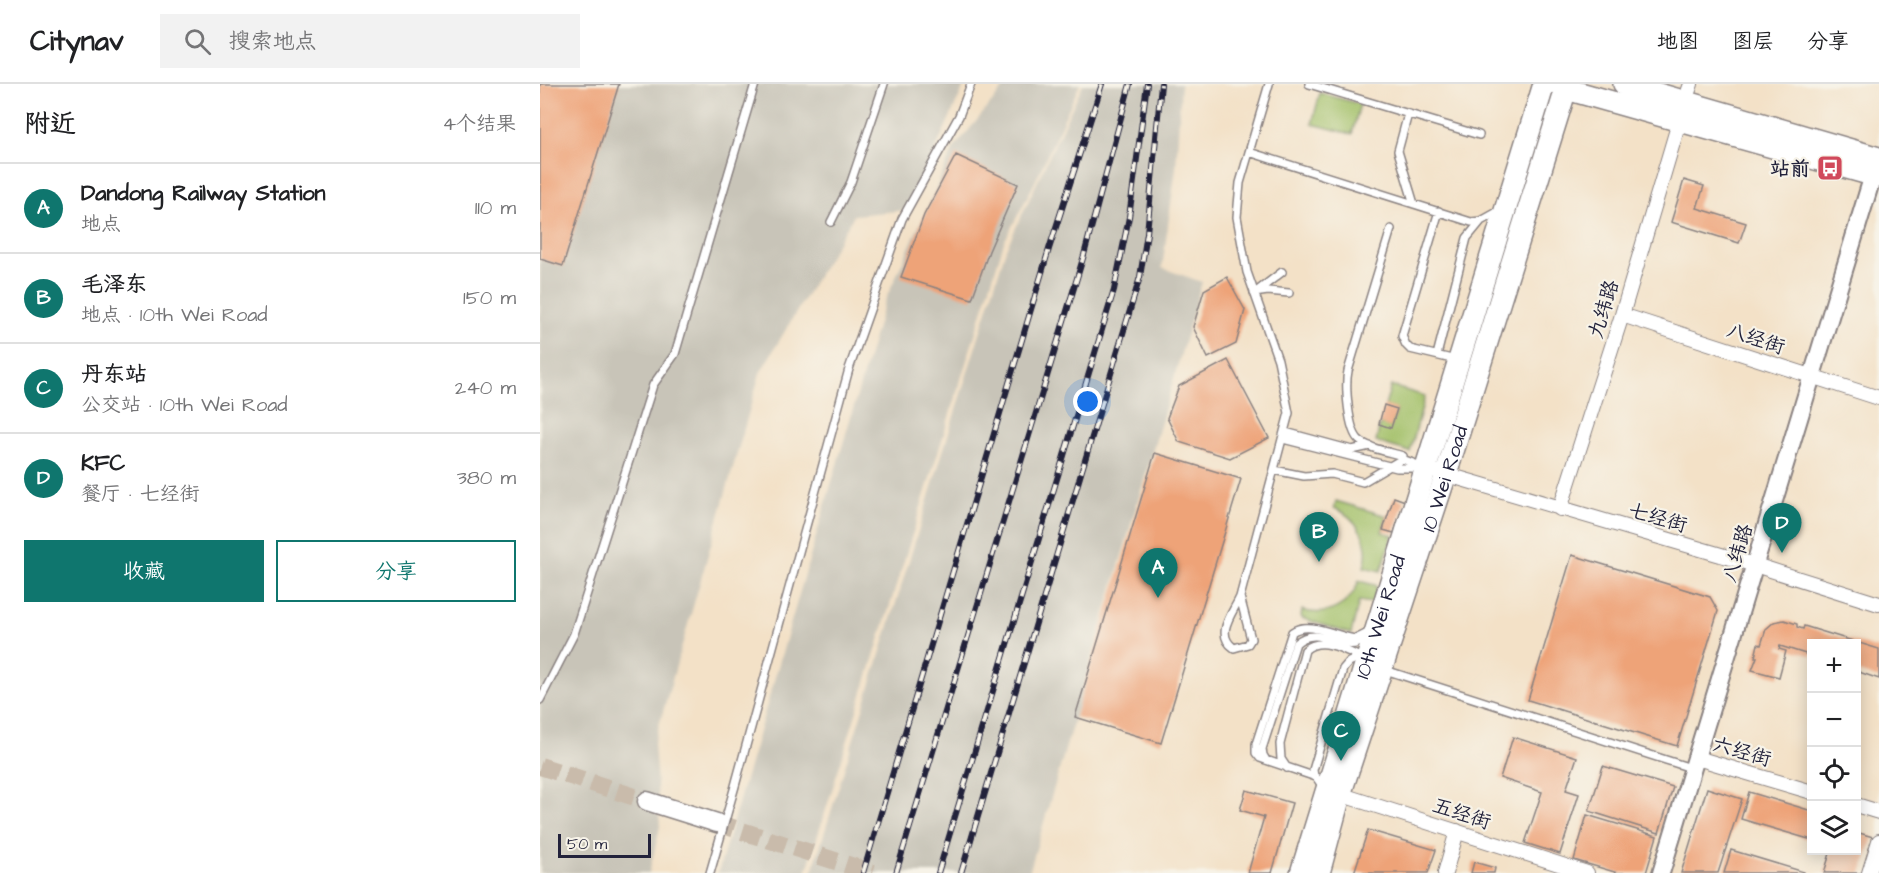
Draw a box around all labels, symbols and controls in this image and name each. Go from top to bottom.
search box [160,14,580,68]
text: Citynav [30,22,124,61]
icon: search [181,25,214,58]
text: 搜索地点 [229,26,317,57]
text: 地图 [1657,27,1699,56]
text: 图层 [1732,27,1774,56]
text: 分享 [1807,27,1849,56]
text: 附近 [24,106,76,142]
text: 4个结果 [442,110,516,138]
bus stop icon: 站前 [1815,153,1845,183]
place label: 站前 [1770,155,1810,183]
text: Dandong Railway Station [81,178,326,209]
text: A [37,194,50,222]
text: 110 m [475,194,516,222]
text: 地点 [81,210,121,238]
text: 毛泽东 [81,269,147,300]
street label: 九纬路 [1582,276,1626,342]
text: B [36,284,51,312]
text: 150 m [463,284,516,312]
text: 地点 · 10th Wei Road [81,301,268,329]
street label: 八经街 [1723,316,1789,362]
text: 丹东站 [81,359,147,390]
text: C [36,374,51,402]
text: 240 m [455,374,516,402]
your location [1073,387,1102,416]
text: 公交站 · 10th Wei Road [81,391,288,419]
street label: 10 Wei Road [1415,422,1475,535]
text: KFC [81,448,125,479]
text: D [37,464,50,492]
text: 380 m [457,464,516,492]
text: 餐厅 · 七经街 [81,480,200,508]
street label: 七经街 [1625,496,1690,540]
pin: D [1762,504,1802,553]
pin: B [1300,512,1338,562]
street label: 八纬路 [1716,520,1760,586]
button: 收藏 [24,540,264,602]
button: 分享 [276,540,516,602]
pin: A [1138,548,1178,598]
street label: 10th Wei Road [1349,552,1413,682]
map controls [1807,639,1861,855]
button: + [1807,639,1861,693]
button: − [1807,693,1861,747]
pin: C [1322,712,1360,761]
street label: 六经街 [1709,730,1774,774]
button: locate [1807,747,1861,801]
street label: 五经街 [1429,791,1495,837]
button: layers [1807,801,1861,855]
scale bar [558,831,651,858]
text: 50 m [567,833,607,855]

